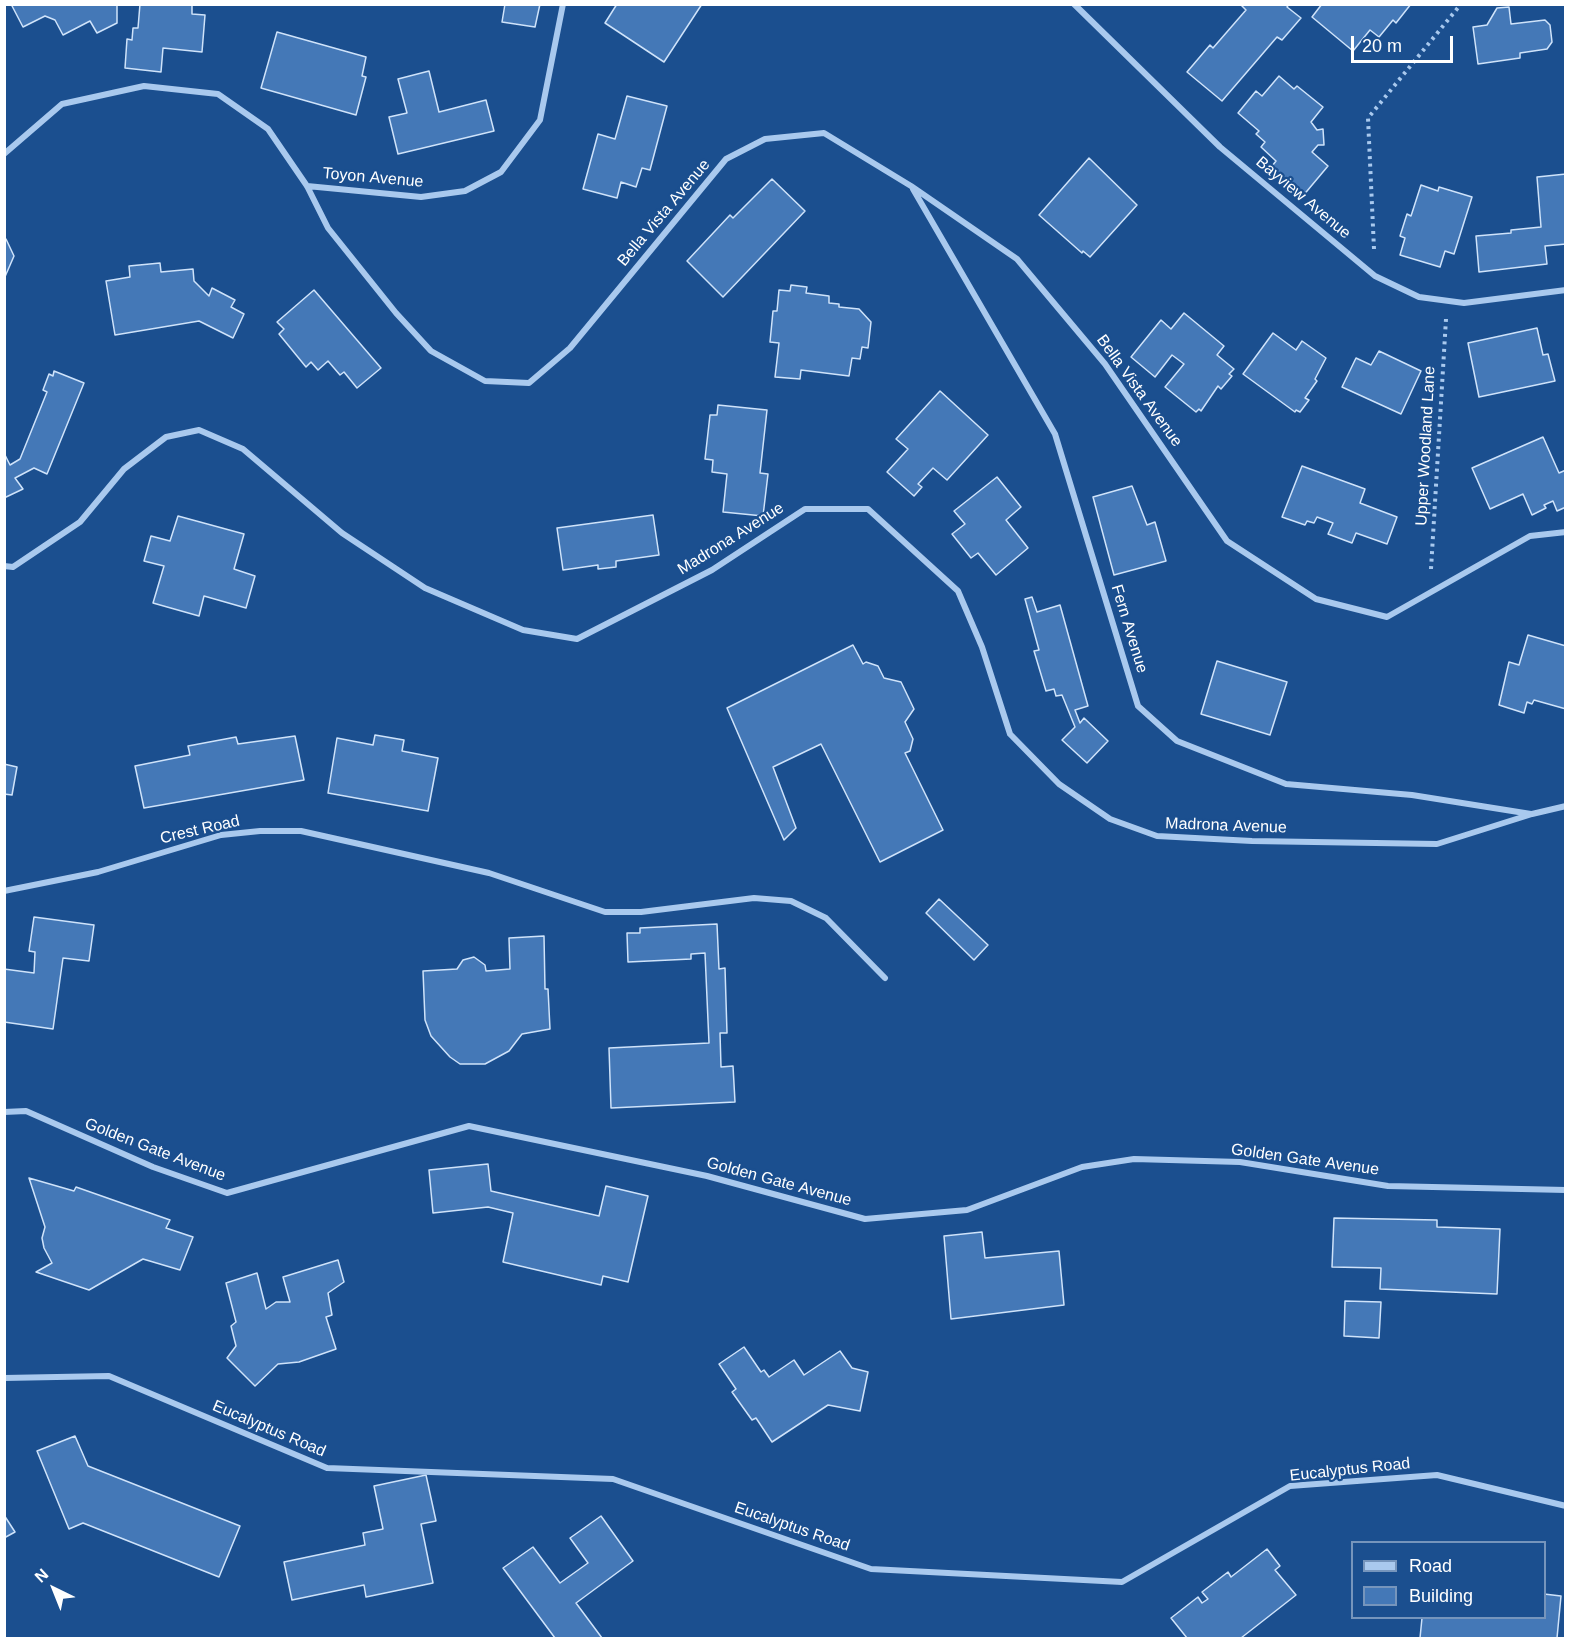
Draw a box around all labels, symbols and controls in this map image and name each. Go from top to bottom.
scale bar [1354,24,1456,62]
text: 20 m [1362,36,1402,56]
street label: Bayview Avenue [1252,153,1354,243]
street label: Bella Vista Avenue [614,156,714,270]
street label: Toyon Avenue [322,164,424,192]
street label: Bella Vista Avenue [1092,331,1186,451]
street label: Upper Woodland Lane [1412,366,1440,526]
street label: Madrona Avenue [674,499,788,579]
street label: Fern Avenue [1106,583,1152,675]
street label: Crest Road [158,812,242,848]
street label: Madrona Avenue [1165,814,1287,838]
street label: Golden Gate Avenue [82,1114,228,1186]
street label: Golden Gate Avenue [1230,1140,1380,1180]
street label: Golden Gate Avenue [704,1153,854,1211]
street label: Eucalyptus Road [210,1397,328,1461]
street label: Eucalyptus Road [1289,1454,1411,1486]
street label: Eucalyptus Road [732,1498,852,1556]
legend [1351,1541,1546,1619]
text: Road [1409,1556,1452,1576]
north arrow [24,1559,84,1619]
text: N [31,1565,51,1586]
text: Building [1409,1586,1473,1606]

